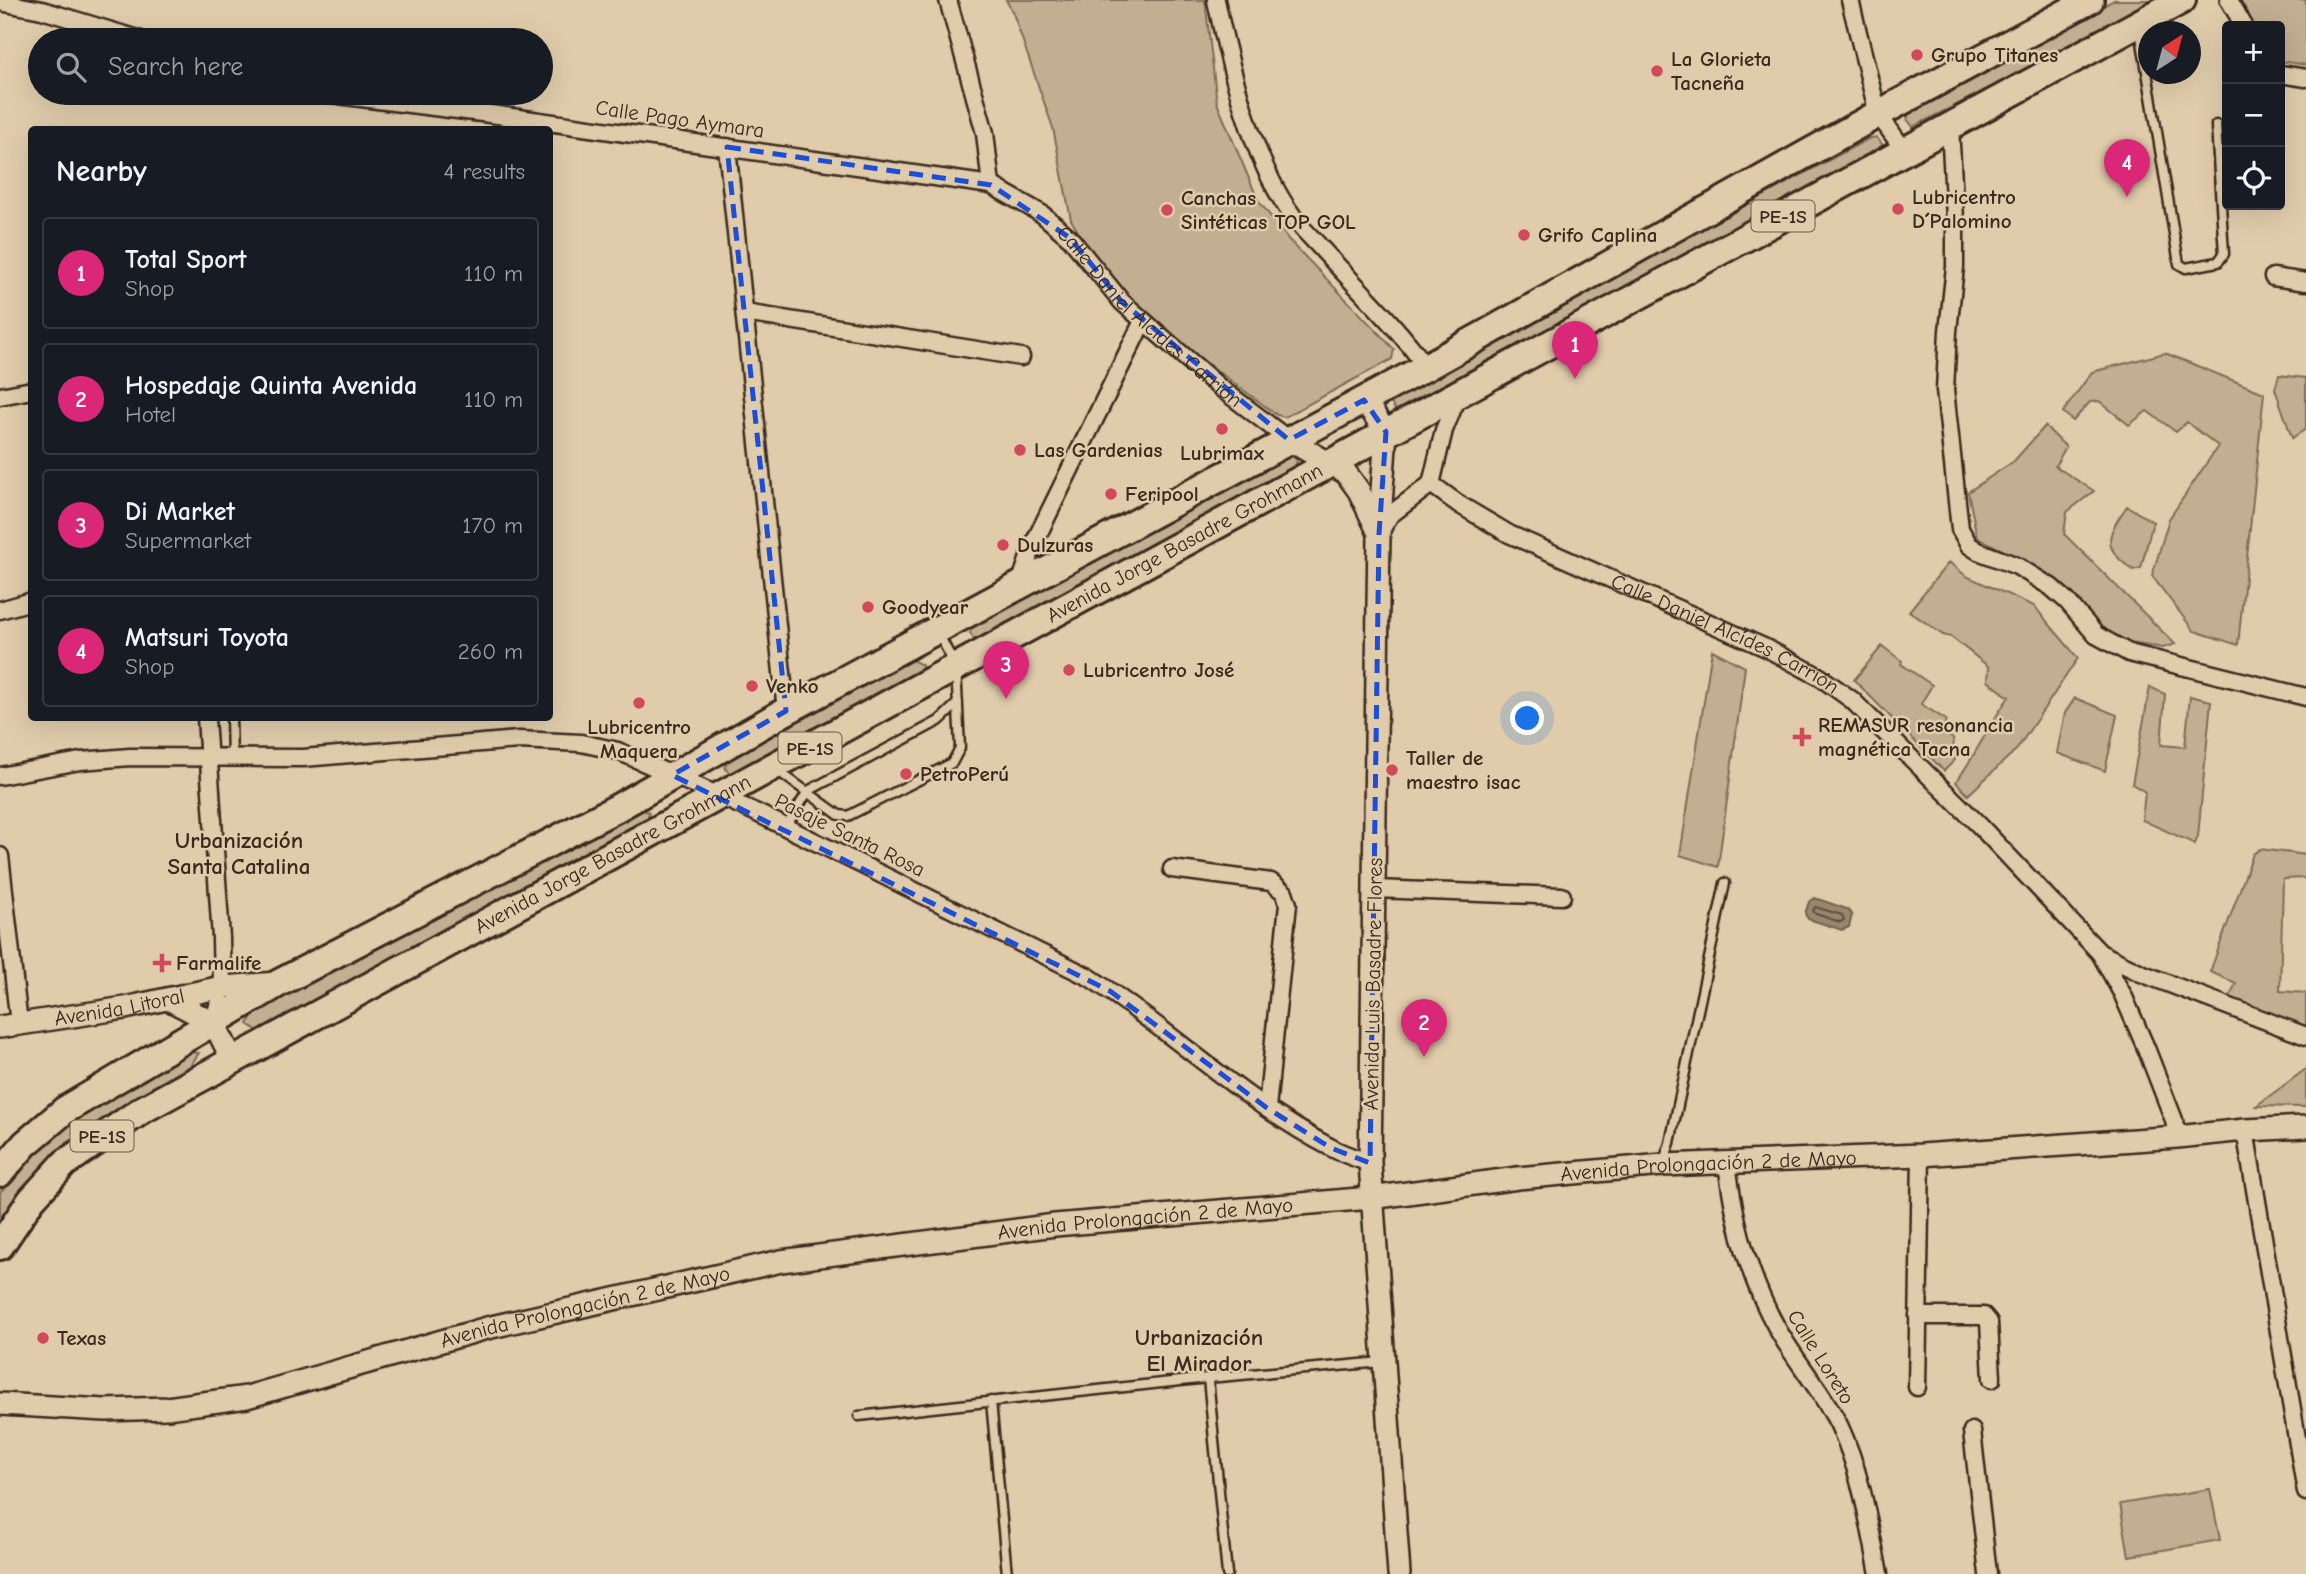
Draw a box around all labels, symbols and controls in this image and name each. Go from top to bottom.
north arrow [2138,21,2201,84]
map controls [2222,21,2285,210]
button: + [2222,21,2285,84]
search box [28,28,553,105]
place label: Grupo Titanes [1931,43,2058,67]
place label: La Glorieta Tacneña [1671,47,1772,95]
marker: Grupo Titanes [1909,47,1925,63]
icon: search [52,48,90,86]
text: Search here [108,52,243,82]
marker: La Glorieta Tacneña [1649,63,1665,79]
button: − [2222,84,2285,147]
street label: Calle Pago Aymara [594,95,766,143]
pin: 4 [2104,139,2150,197]
button: locate [2222,147,2285,210]
text: Nearby [56,154,147,189]
text: 4 results [443,158,525,185]
place label: Lubricentro D´Palomino [1912,185,2016,233]
place label: Canchas Sintéticas TOP GOL [1181,186,1356,234]
road number: PE-1S [1752,200,1814,232]
marker: Lubricentro D´Palomino [1890,201,1906,217]
marker: Canchas Sintéticas TOP GOL [1159,202,1175,218]
street label: Calle Daniel Alcídes Carrión [1052,220,1247,412]
place label: Grifo Caplina [1538,223,1657,247]
marker: Grifo Caplina [1516,227,1532,243]
text: Total Sport [125,245,247,275]
text: 1 [76,260,86,287]
text: 110 m [464,260,523,287]
text: Shop [125,275,174,302]
pin: 1 [1552,321,1598,379]
text: Hospedaje Quinta Avenida [125,371,417,401]
text: 2 [75,386,87,413]
text: 110 m [464,386,523,413]
text: Hotel [125,401,176,428]
marker: Lubrimax [1214,421,1230,437]
place label: Las Gardenias [1034,438,1163,462]
place label: Lubrimax [1180,441,1265,465]
marker: Las Gardenias [1012,442,1028,458]
street label: Avenida Jorge Basadre Grohmann [1042,458,1327,628]
place label: Feripool [1125,482,1199,506]
marker: Feripool [1103,486,1119,502]
text: Di Market [125,497,235,527]
text: 3 [75,512,87,539]
text: 170 m [462,512,523,539]
text: Supermarket [125,527,251,554]
place label: Dulzuras [1017,533,1093,557]
marker: Dulzuras [995,537,1011,553]
street label: Calle Daniel Alcídes Carrión [1608,569,1844,699]
place label: Goodyear [882,595,969,619]
marker: Goodyear [860,599,876,615]
text: Matsuri Toyota [125,623,289,653]
text: 4 [76,638,86,665]
text: 260 m [458,638,523,665]
pin: 3 [983,641,1029,699]
text: Shop [125,653,174,680]
place label: Lubricentro José [1083,658,1234,682]
marker: Lubricentro José [1061,662,1077,678]
place label: Venko [766,674,819,698]
marker: Venko [744,678,760,694]
marker: Lubricentro Maquera [631,695,647,711]
your location [1510,701,1544,735]
place label: REMASUR resonancia magnética Tacna [1818,713,2014,761]
place label: Lubricentro Maquera [587,715,691,763]
marker: REMASUR resonancia magnética Tacna [1792,727,1812,747]
road number: PE-1S [778,733,842,764]
place label: Taller de maestro isac [1406,746,1521,794]
place label: PetroPerú [920,762,1009,786]
marker: Taller de maestro isac [1384,762,1400,778]
marker: PetroPerú [898,766,914,782]
street label: Avenida Jorge Basadre Grohmann [471,769,755,939]
street label: Pasaje Santa Rosa [771,788,929,882]
district label: Urbanización Santa Catalina [168,827,310,880]
street label: Avenida Luis Basadre Flores [1359,857,1387,1111]
place label: Farmalife [176,951,261,975]
marker: Farmalife [154,955,170,971]
street label: Avenida Litoral [53,983,187,1031]
pin: 2 [1401,999,1447,1057]
road number: PE-1S [70,1120,134,1152]
street label: Avenida Prolongación 2 de Mayo [1559,1146,1857,1186]
street label: Avenida Prolongación 2 de Mayo [996,1193,1294,1244]
street label: Avenida Prolongación 2 de Mayo [438,1261,732,1353]
street label: Calle Loreto [1783,1305,1859,1409]
district label: Urbanización El Mirador [1135,1324,1263,1377]
place label: Texas [57,1326,106,1350]
marker: Texas [35,1330,51,1346]

